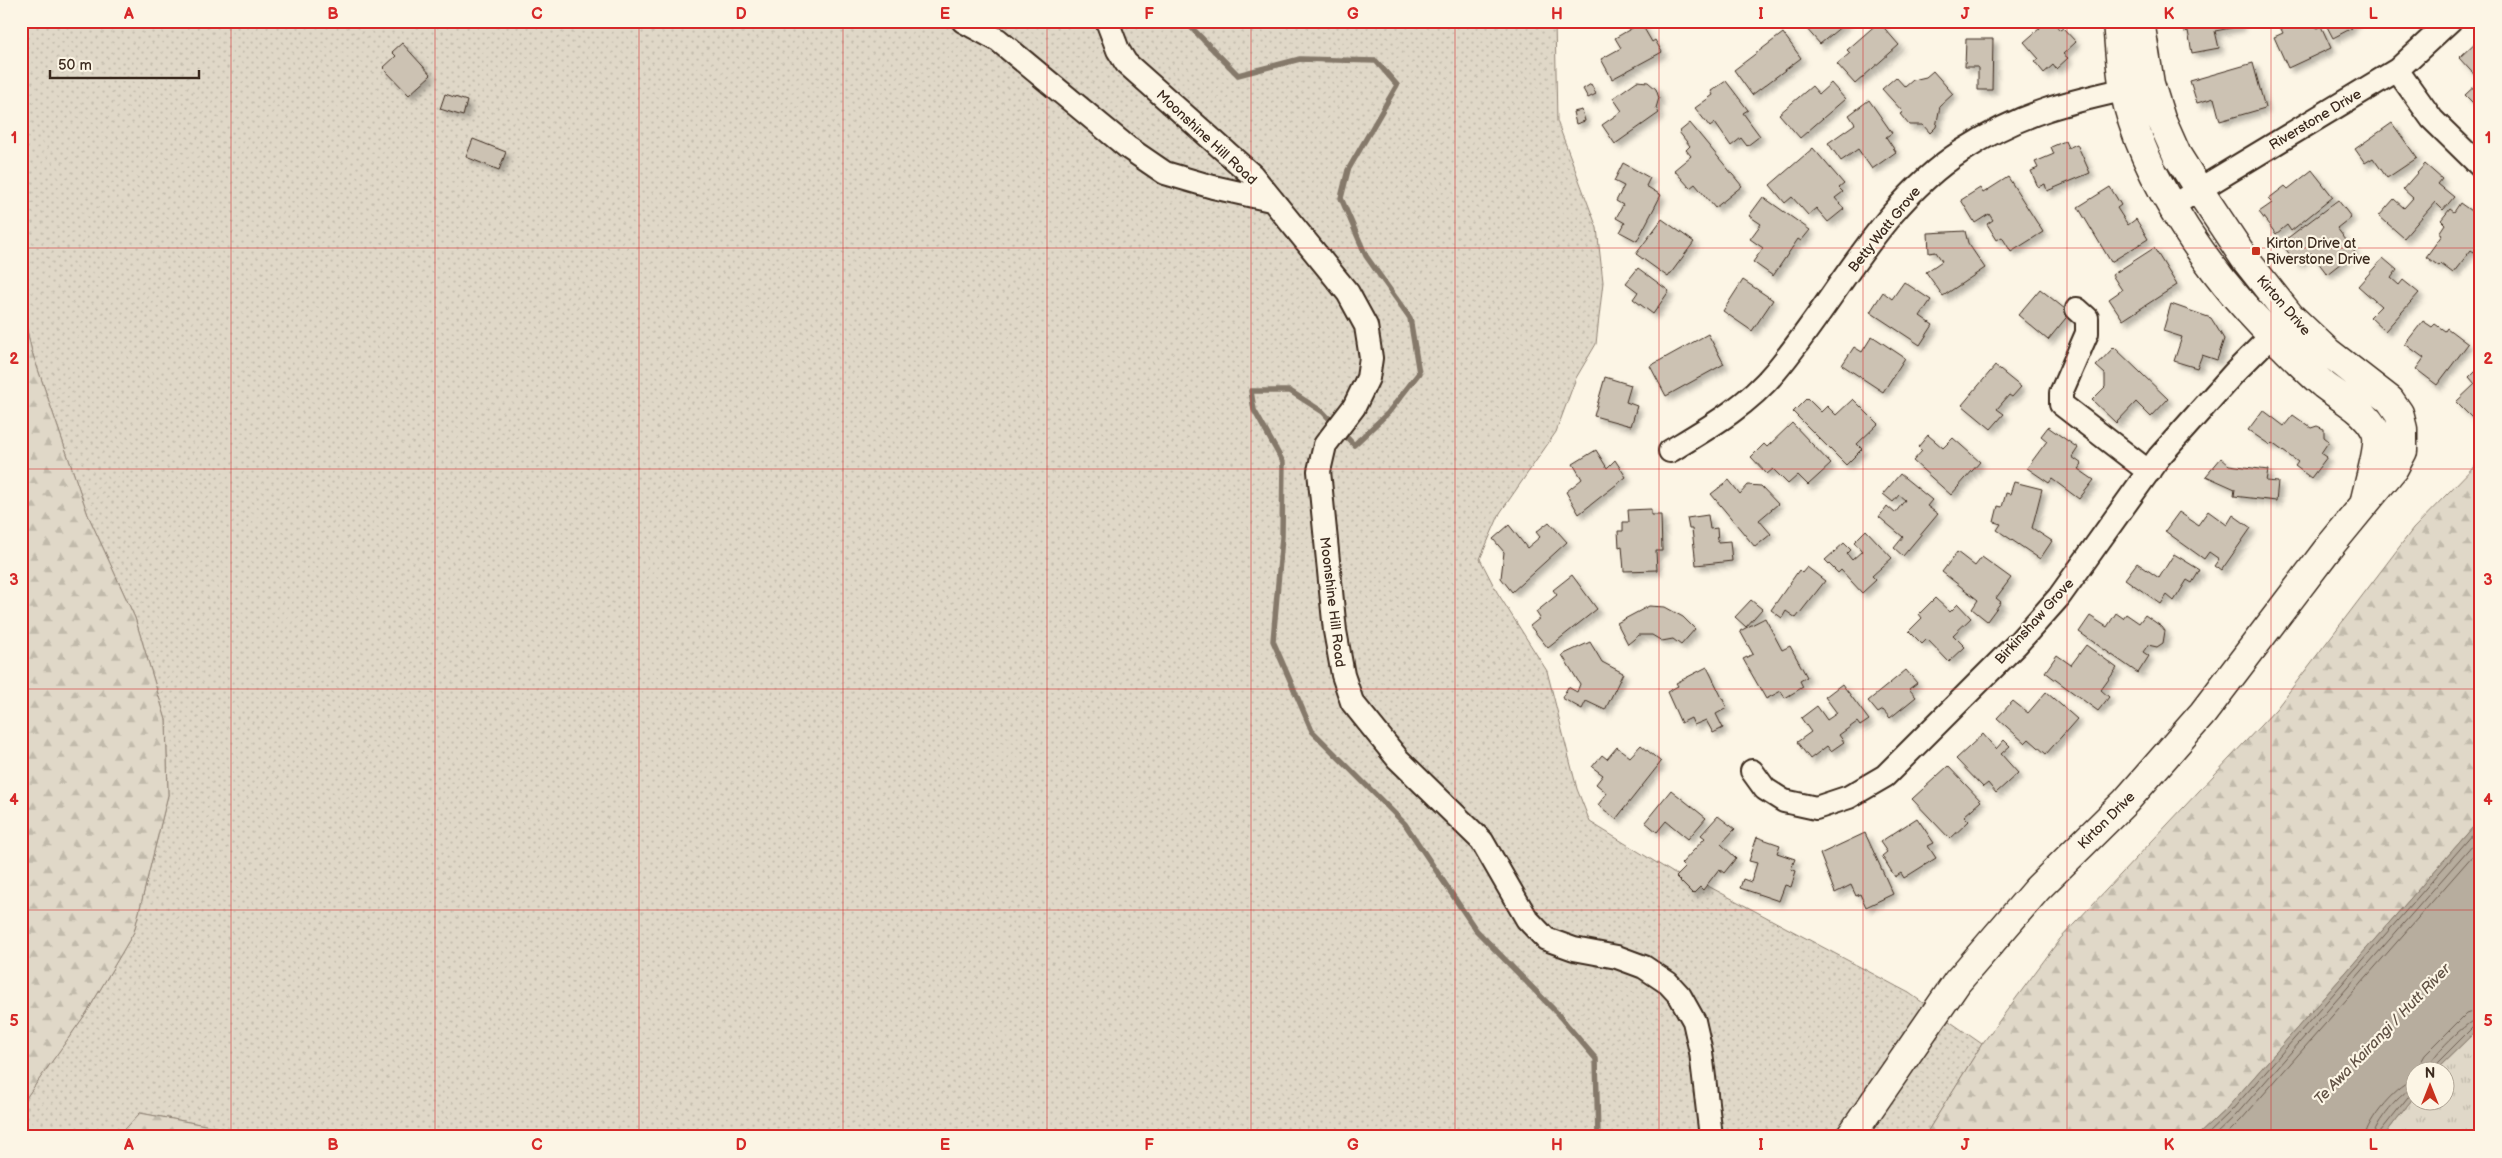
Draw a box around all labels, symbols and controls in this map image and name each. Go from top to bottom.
text: A [123,5,134,24]
text: B [327,5,339,24]
text: C [531,5,543,24]
text: D [735,5,747,24]
text: E [940,5,950,24]
text: F [1144,5,1154,24]
text: G [1347,5,1359,24]
text: H [1551,5,1563,24]
text: I [1758,5,1764,24]
text: J [1961,5,1970,24]
text: K [2164,5,2175,24]
text: L [2368,5,2378,24]
scale bar [50,48,199,80]
text: 50 m [58,56,92,75]
street label: Riverstone Drive [2266,85,2364,154]
street label: Moonshine Hill Road [1153,86,1260,188]
text: 1 [11,129,17,148]
text: 1 [2485,129,2491,148]
street label: Betty Watt Grove [1845,183,1924,276]
place label: Kirton Drive at Riverstone Drive [2266,235,2370,268]
marker: Kirton Drive at Riverstone Drive [2250,245,2262,257]
street label: Kirton Drive [2253,272,2314,339]
text: 2 [9,350,19,369]
text: 2 [2483,350,2493,369]
street label: Moonshine Hill Road [1316,536,1349,668]
text: 3 [9,571,19,590]
text: 3 [2483,571,2493,590]
street label: Birkinshaw Grove [1991,575,2077,668]
street label: Kirton Drive [2074,788,2139,853]
text: 4 [9,791,19,810]
text: 4 [2483,791,2493,810]
water label: Te Awa Kairangi / Hutt River [2310,959,2456,1109]
text: 5 [9,1012,19,1031]
text: 5 [2483,1012,2493,1031]
north arrow [2404,1060,2454,1110]
text: N [2425,1065,2435,1082]
text: A [123,1136,134,1155]
text: B [327,1136,339,1155]
text: C [531,1136,543,1155]
text: D [735,1136,747,1155]
text: E [940,1136,950,1155]
text: F [1144,1136,1154,1155]
text: G [1347,1136,1359,1155]
text: H [1551,1136,1563,1155]
text: I [1758,1136,1764,1155]
text: J [1961,1136,1970,1155]
text: K [2164,1136,2175,1155]
text: L [2368,1136,2378,1155]

